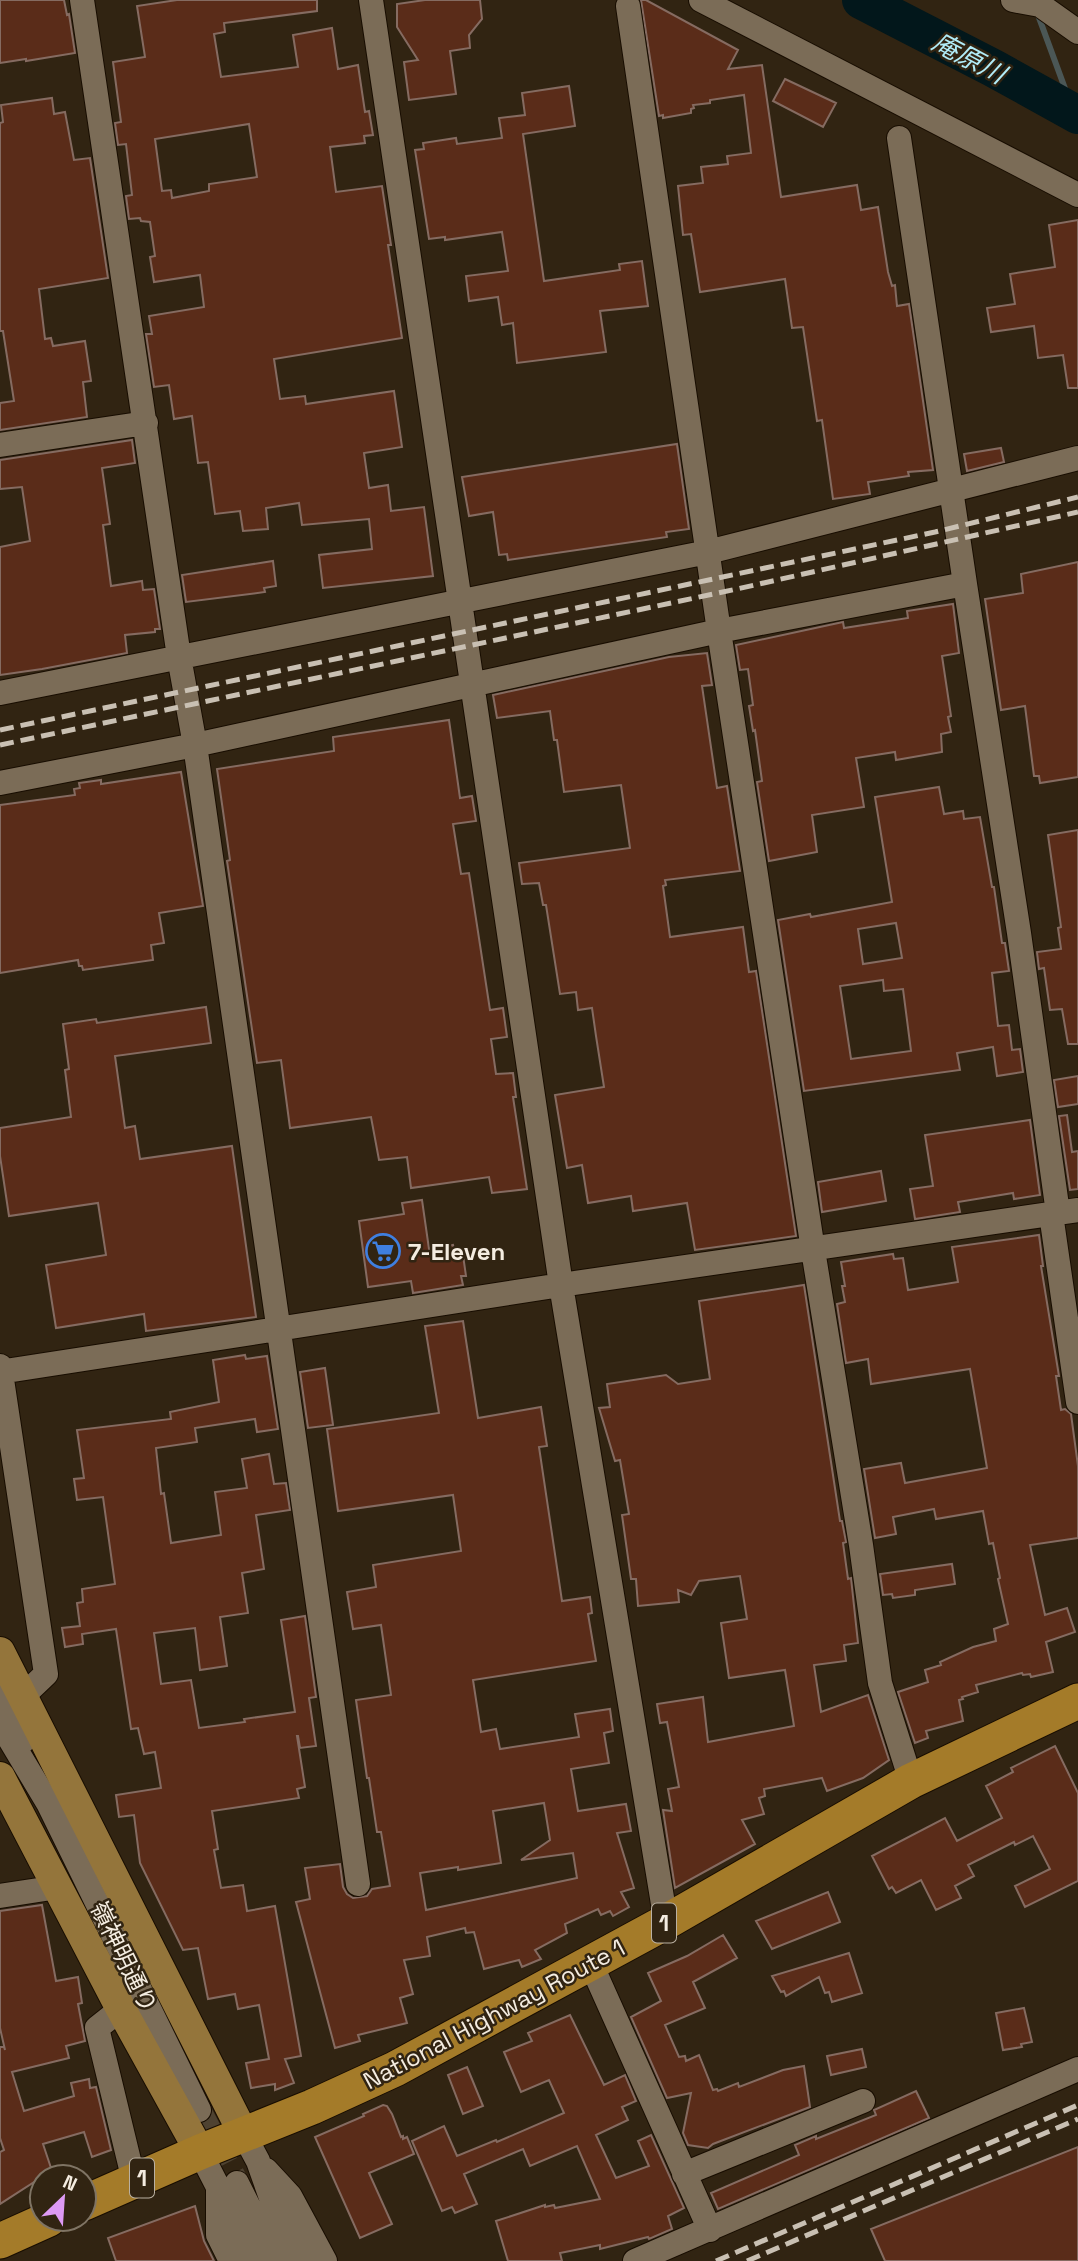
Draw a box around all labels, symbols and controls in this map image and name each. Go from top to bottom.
water label: 庵原川 [927,25,1014,93]
supermarket icon: 7-Eleven [364,1232,402,1270]
place label: 7-Eleven [408,1236,505,1267]
street label: 嶺神明通り [84,1896,164,2018]
road number: 1 [652,1904,676,1942]
street label: National Highway Route 1 [358,1932,630,2096]
road number: 1 [130,2158,154,2198]
north arrow [28,2163,98,2233]
text: N [59,2169,81,2197]

